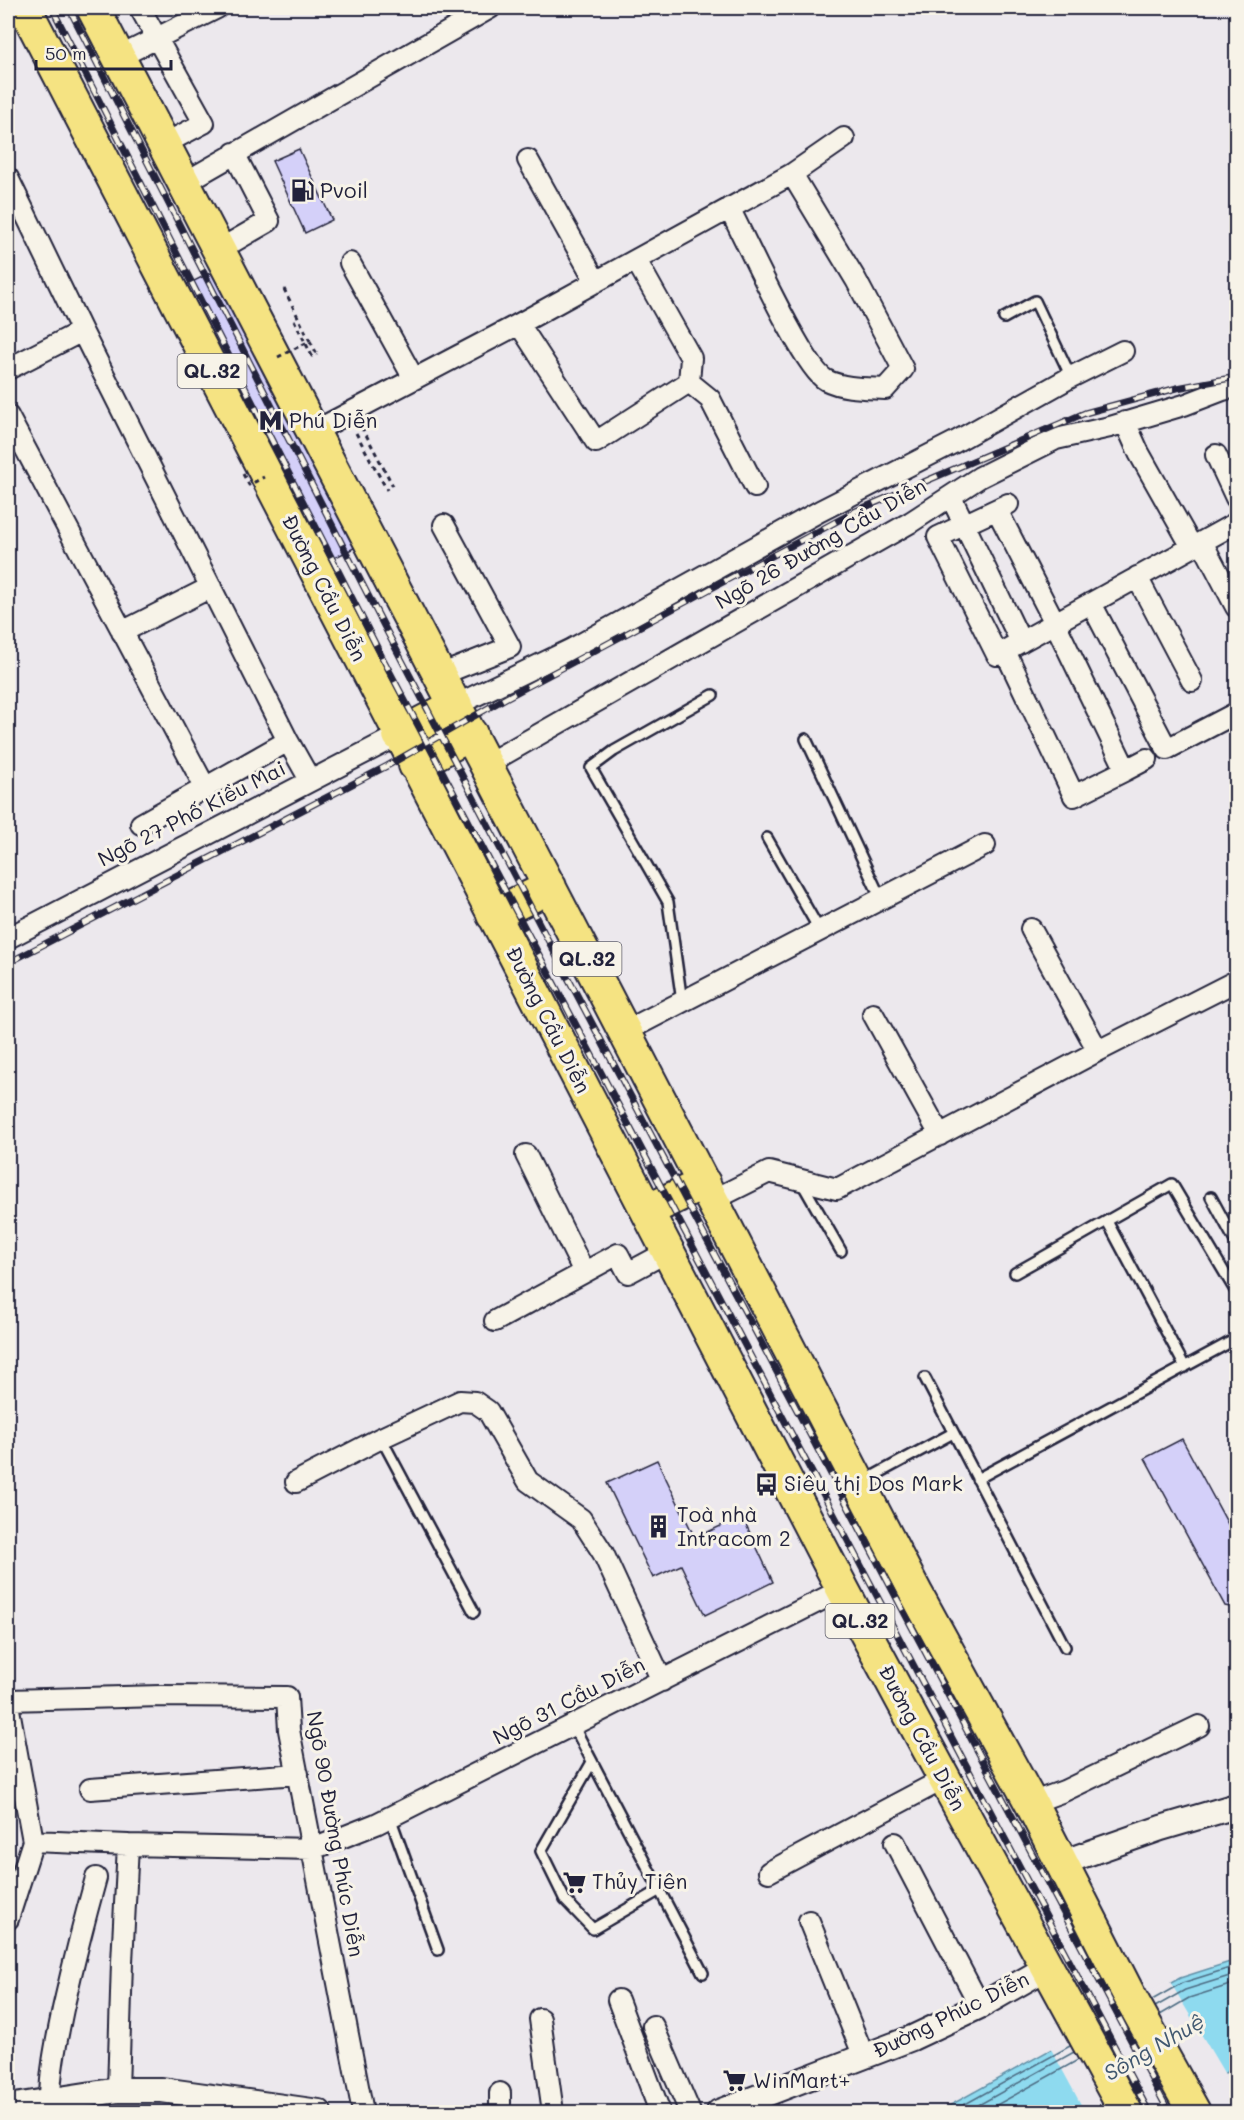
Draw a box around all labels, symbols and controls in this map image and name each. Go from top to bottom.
scale bar [36,33,171,71]
text: 50 m [45,41,87,65]
place label: Pvoil [320,176,368,203]
fuel station icon: Pvoil [289,178,315,204]
road number: QL.32 [178,354,246,388]
place label: Phú Diễn [289,406,377,433]
metro station icon: Phú Diễn [258,408,284,434]
street label: Ngõ 26 Đường Cầu Diễn [710,471,931,614]
street label: Đường Cầu Diễn [277,509,374,665]
street label: Ngõ 27 Phố Kiều Mai [93,754,290,872]
street label: Đường Cầu Diễn [501,941,598,1097]
road number: QL.32 [552,942,622,976]
place label: Siêu thị Dos Mark [784,1469,963,1496]
bus stop icon: Siêu thị Dos Mark [753,1471,779,1497]
place label: Toà nhà Intracom 2 [677,1500,791,1551]
building icon: Toà nhà Intracom 2 [646,1514,672,1540]
road number: QL.32 [826,1604,894,1638]
street label: Ngõ 31 Cầu Diễn [488,1650,649,1750]
street label: Đường Cầu Diễn [874,1660,973,1815]
street label: Ngõ 90 Đường Phúc Diễn [302,1709,371,1959]
place label: Thủy Tiên [592,1867,687,1894]
supermarket icon: Thủy Tiên [561,1869,587,1895]
street label: Đường Phúc Diễn [868,1964,1033,2063]
water label: Sông Nhuệ [1098,2006,1209,2087]
place label: WinMart+ [753,2066,850,2093]
supermarket icon: WinMart+ [722,2068,748,2094]

